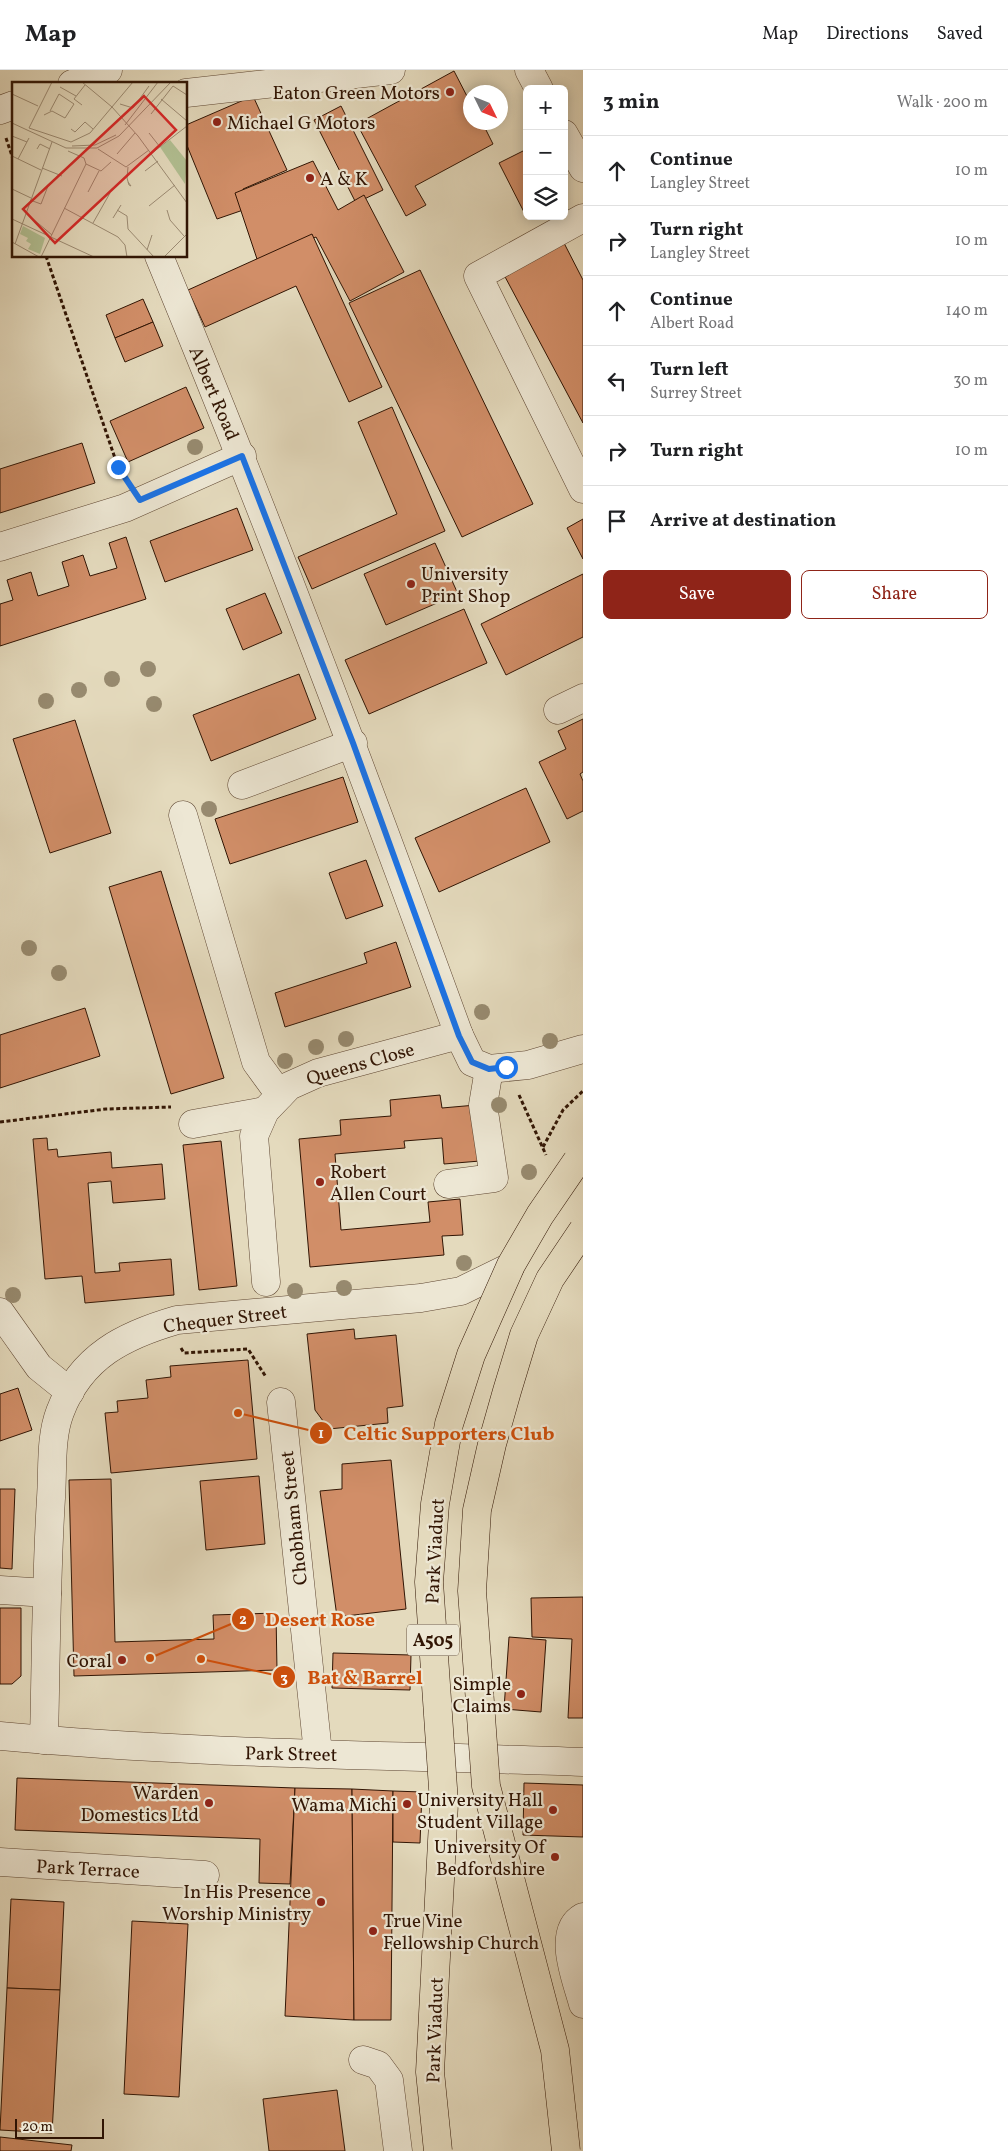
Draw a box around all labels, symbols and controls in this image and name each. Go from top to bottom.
text: Map [25,18,76,52]
text: Map [762,22,798,47]
text: Directions [826,22,909,47]
text: Saved [937,22,983,47]
place label: Eaton Green Motors [273,81,440,107]
inset map [12,82,188,258]
north arrow [463,85,508,130]
map controls [523,85,568,220]
button: + [523,85,568,130]
marker: Eaton Green Motors [444,86,456,98]
text: 3 min [603,88,659,117]
text: Walk · 200 m [897,92,988,114]
place label: Michael G Motors [227,111,376,137]
marker: Michael G Motors [211,116,223,128]
button: − [523,130,568,175]
text: Continue [650,147,733,173]
icon: ahead [603,157,631,185]
text: 10 m [955,160,988,182]
place label: A & K [320,167,368,193]
marker: A & K [304,172,316,184]
text: Langley Street [650,173,750,195]
button: layers [523,175,568,220]
text: Turn right [650,217,743,243]
icon: right [603,227,631,255]
text: 10 m [955,230,988,252]
text: Langley Street [650,243,750,265]
text: Continue [650,287,733,313]
icon: ahead [603,297,631,325]
text: 140 m [946,300,988,322]
text: Albert Road [650,313,734,335]
street label: Albert Road [182,343,245,445]
text: Turn left [650,357,729,383]
icon: left [603,367,631,395]
text: 30 m [953,370,988,392]
text: Surrey Street [650,383,742,405]
icon: right [603,437,631,465]
text: Turn right [650,438,743,464]
text: 10 m [955,440,988,462]
route end [107,456,130,479]
icon: arrive [603,507,631,535]
text: Arrive at destination [650,508,836,534]
place label: University Print Shop [421,562,510,610]
button: Save [603,570,791,619]
button: Share [801,570,988,619]
marker: University Print Shop [405,578,417,590]
street label: Queens Close [304,1037,418,1093]
route start [495,1056,518,1079]
place label: Robert Allen Court [330,1160,427,1208]
marker: Robert Allen Court [314,1176,326,1188]
street label: Chequer Street [162,1299,289,1340]
callout: Celtic Supporters Club [308,1415,564,1450]
text: Celtic Supporters Club [344,1421,554,1449]
text: 1 [318,1424,324,1445]
street label: Chobham Street [275,1449,315,1586]
street label: Park Viaduct [420,1497,452,1605]
callout: Desert Rose [230,1601,385,1636]
text: Desert Rose [265,1607,375,1635]
text: 2 [239,1610,247,1631]
road number: A505 [407,1624,459,1656]
place label: Coral [66,1649,112,1675]
marker: Coral [116,1654,128,1666]
callout: Bat & Barrel [272,1660,432,1695]
text: Bat & Barrel [307,1665,423,1693]
text: 3 [280,1668,288,1689]
place label: Simple Claims [453,1672,511,1720]
marker: Simple Claims [515,1688,527,1700]
street label: Park Street [245,1741,338,1769]
place label: Warden Domestics Ltd [80,1781,199,1829]
place label: University Hall Student Village [417,1788,543,1836]
place label: Wama Michi [291,1793,397,1819]
marker: Warden Domestics Ltd [203,1797,215,1809]
marker: Wama Michi [401,1798,413,1810]
marker: University Hall Student Village [547,1804,559,1816]
place label: University Of Bedfordshire [434,1835,546,1883]
marker: University Of Bedfordshire [549,1851,561,1863]
street label: Park Terrace [35,1854,140,1886]
place label: In His Presence Worship Ministry [162,1880,311,1928]
marker: In His Presence Worship Ministry [315,1896,327,1908]
place label: True Vine Fellowship Church [383,1909,539,1957]
marker: True Vine Fellowship Church [367,1925,379,1937]
street label: Park Viaduct [421,1976,451,2083]
scale bar [15,2116,104,2139]
text: 20 m [22,2118,53,2137]

